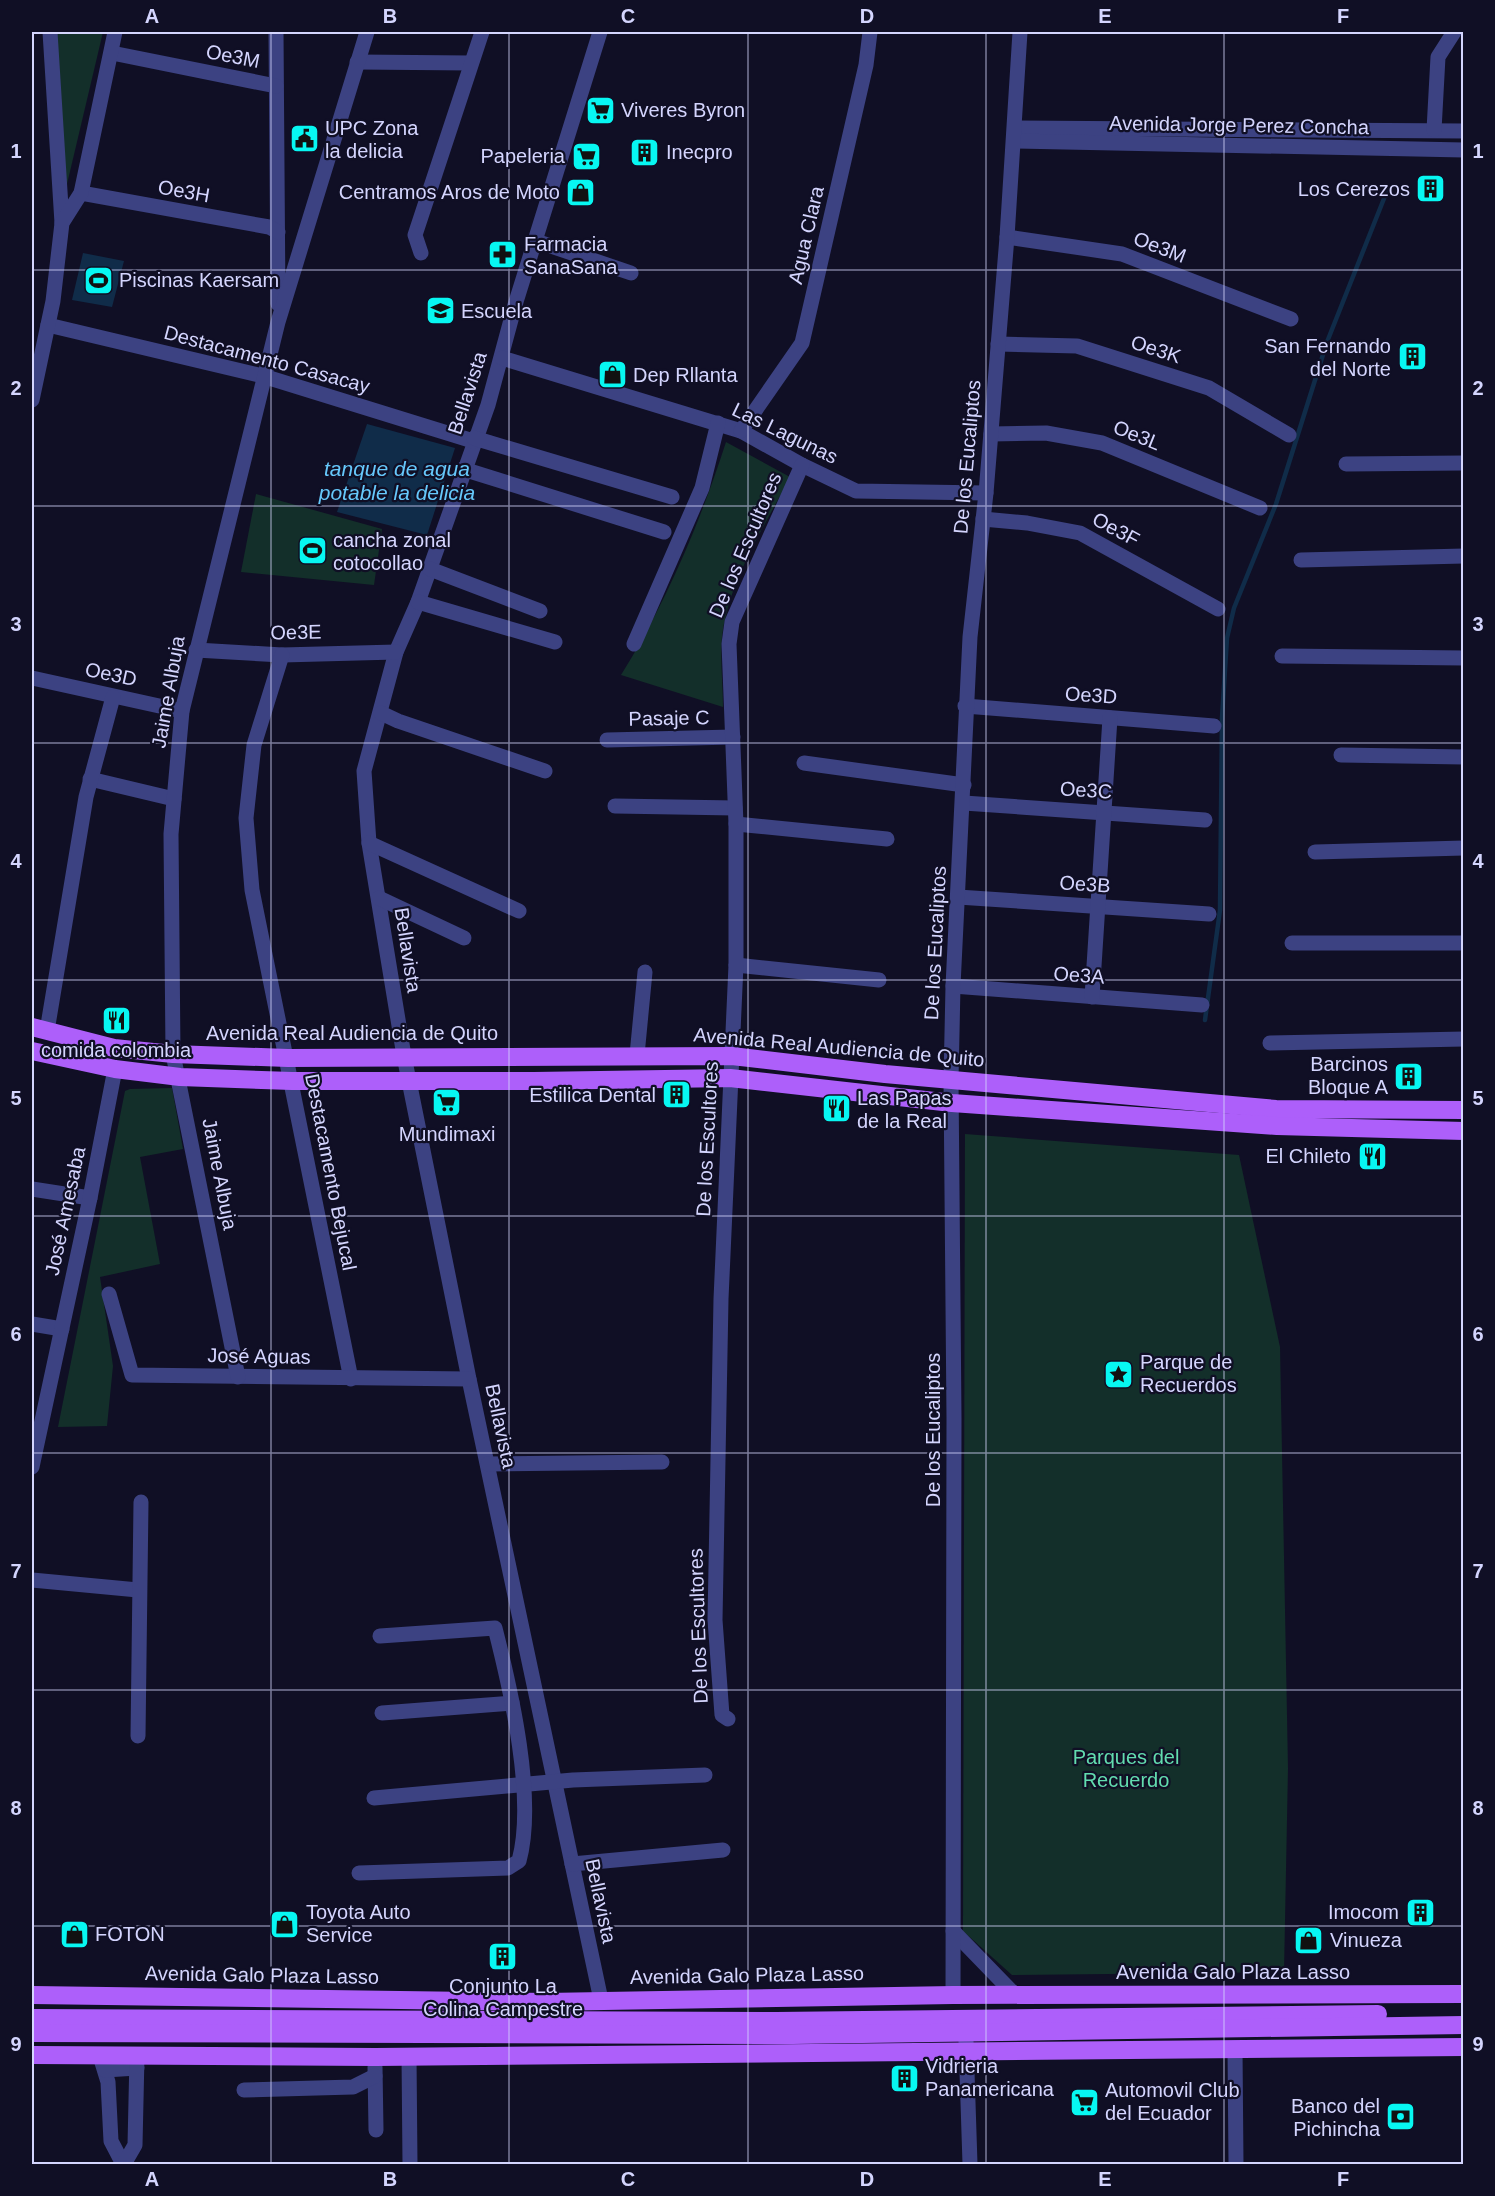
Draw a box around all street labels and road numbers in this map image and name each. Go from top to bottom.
street label: Oe3M [204,40,262,72]
street label: Avenida Jorge Perez Concha [1109,112,1370,138]
street label: Oe3H [156,176,212,206]
street label: Agua Clara [784,183,828,286]
street label: Oe3M [1131,227,1189,267]
street label: Destacamento Casacay [162,321,372,397]
street label: Oe3K [1128,331,1184,368]
street label: Bellavista [443,348,491,437]
street label: De los Eucaliptos [949,379,985,535]
street label: Las Lagunas [729,398,841,468]
street label: Oe3L [1110,416,1164,454]
street label: De los Escultores [704,469,786,621]
street label: Oe3F [1089,508,1143,550]
street label: Oe3E [270,621,322,643]
street label: Jaime Albuja [147,633,189,750]
street label: Oe3D [83,658,139,690]
street label: Oe3D [1064,682,1118,708]
street label: Pasaje C [628,706,710,730]
street label: Oe3C [1059,777,1113,803]
street label: De los Eucaliptos [920,865,950,1021]
street label: Oe3B [1059,871,1111,897]
street label: Bellavista [390,906,426,995]
street label: Oe3A [1053,962,1106,988]
street label: Avenida Real Audiencia de Quito [206,1022,498,1044]
street label: Avenida Real Audiencia de Quito [693,1023,985,1071]
street label: De los Escultores [692,1061,722,1217]
street label: Destacamento Bejucal [301,1072,361,1272]
street label: Jaime Albuja [198,1116,242,1233]
street label: José Amesaba [41,1144,90,1277]
street label: José Aguas [207,1344,311,1368]
street label: De los Eucaliptos [922,1353,944,1507]
street label: Bellavista [481,1382,521,1471]
street label: De los Escultores [684,1548,712,1704]
street label: Bellavista [581,1857,621,1946]
street label: Avenida Galo Plaza Lasso [1116,1961,1350,1983]
street label: Avenida Galo Plaza Lasso [145,1962,379,1988]
street label: Avenida Galo Plaza Lasso [630,1962,864,1988]

